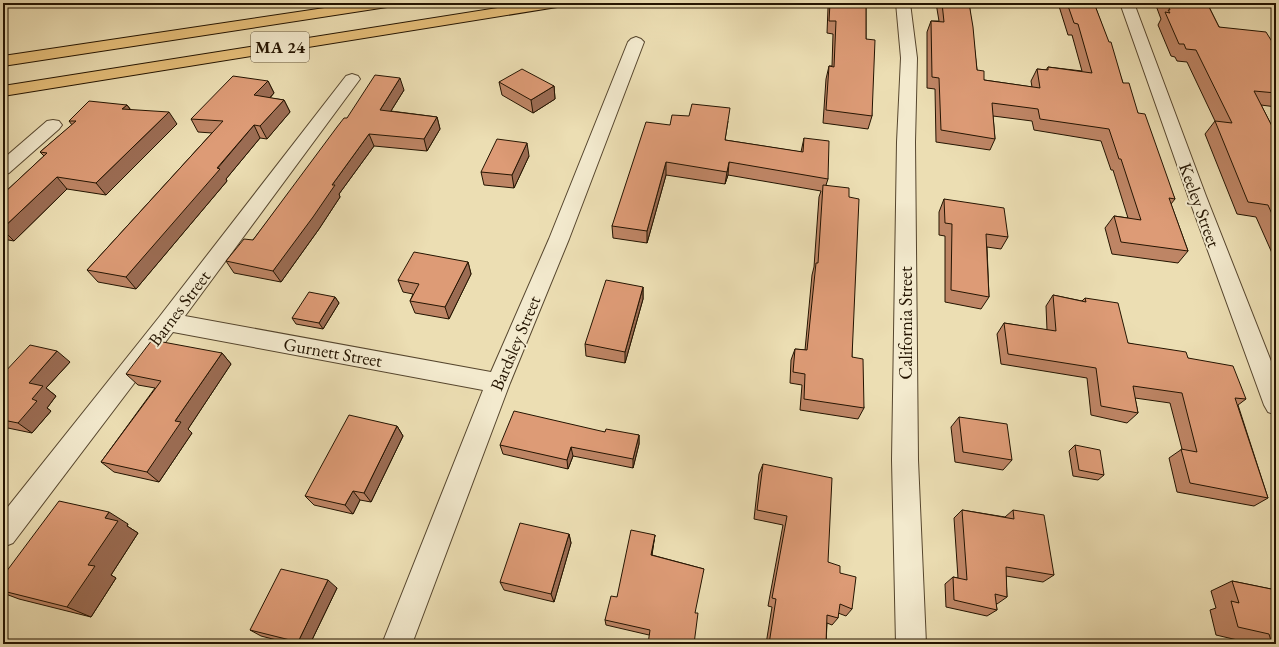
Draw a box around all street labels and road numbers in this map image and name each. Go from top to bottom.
road number: MA 24 [251,32,309,62]
street label: Keeley Street [1174,159,1226,251]
street label: Barnes Street [143,265,215,351]
street label: California Street [894,266,917,380]
street label: Bardsley Street [485,292,545,394]
street label: Gurnett Street [282,332,384,372]

